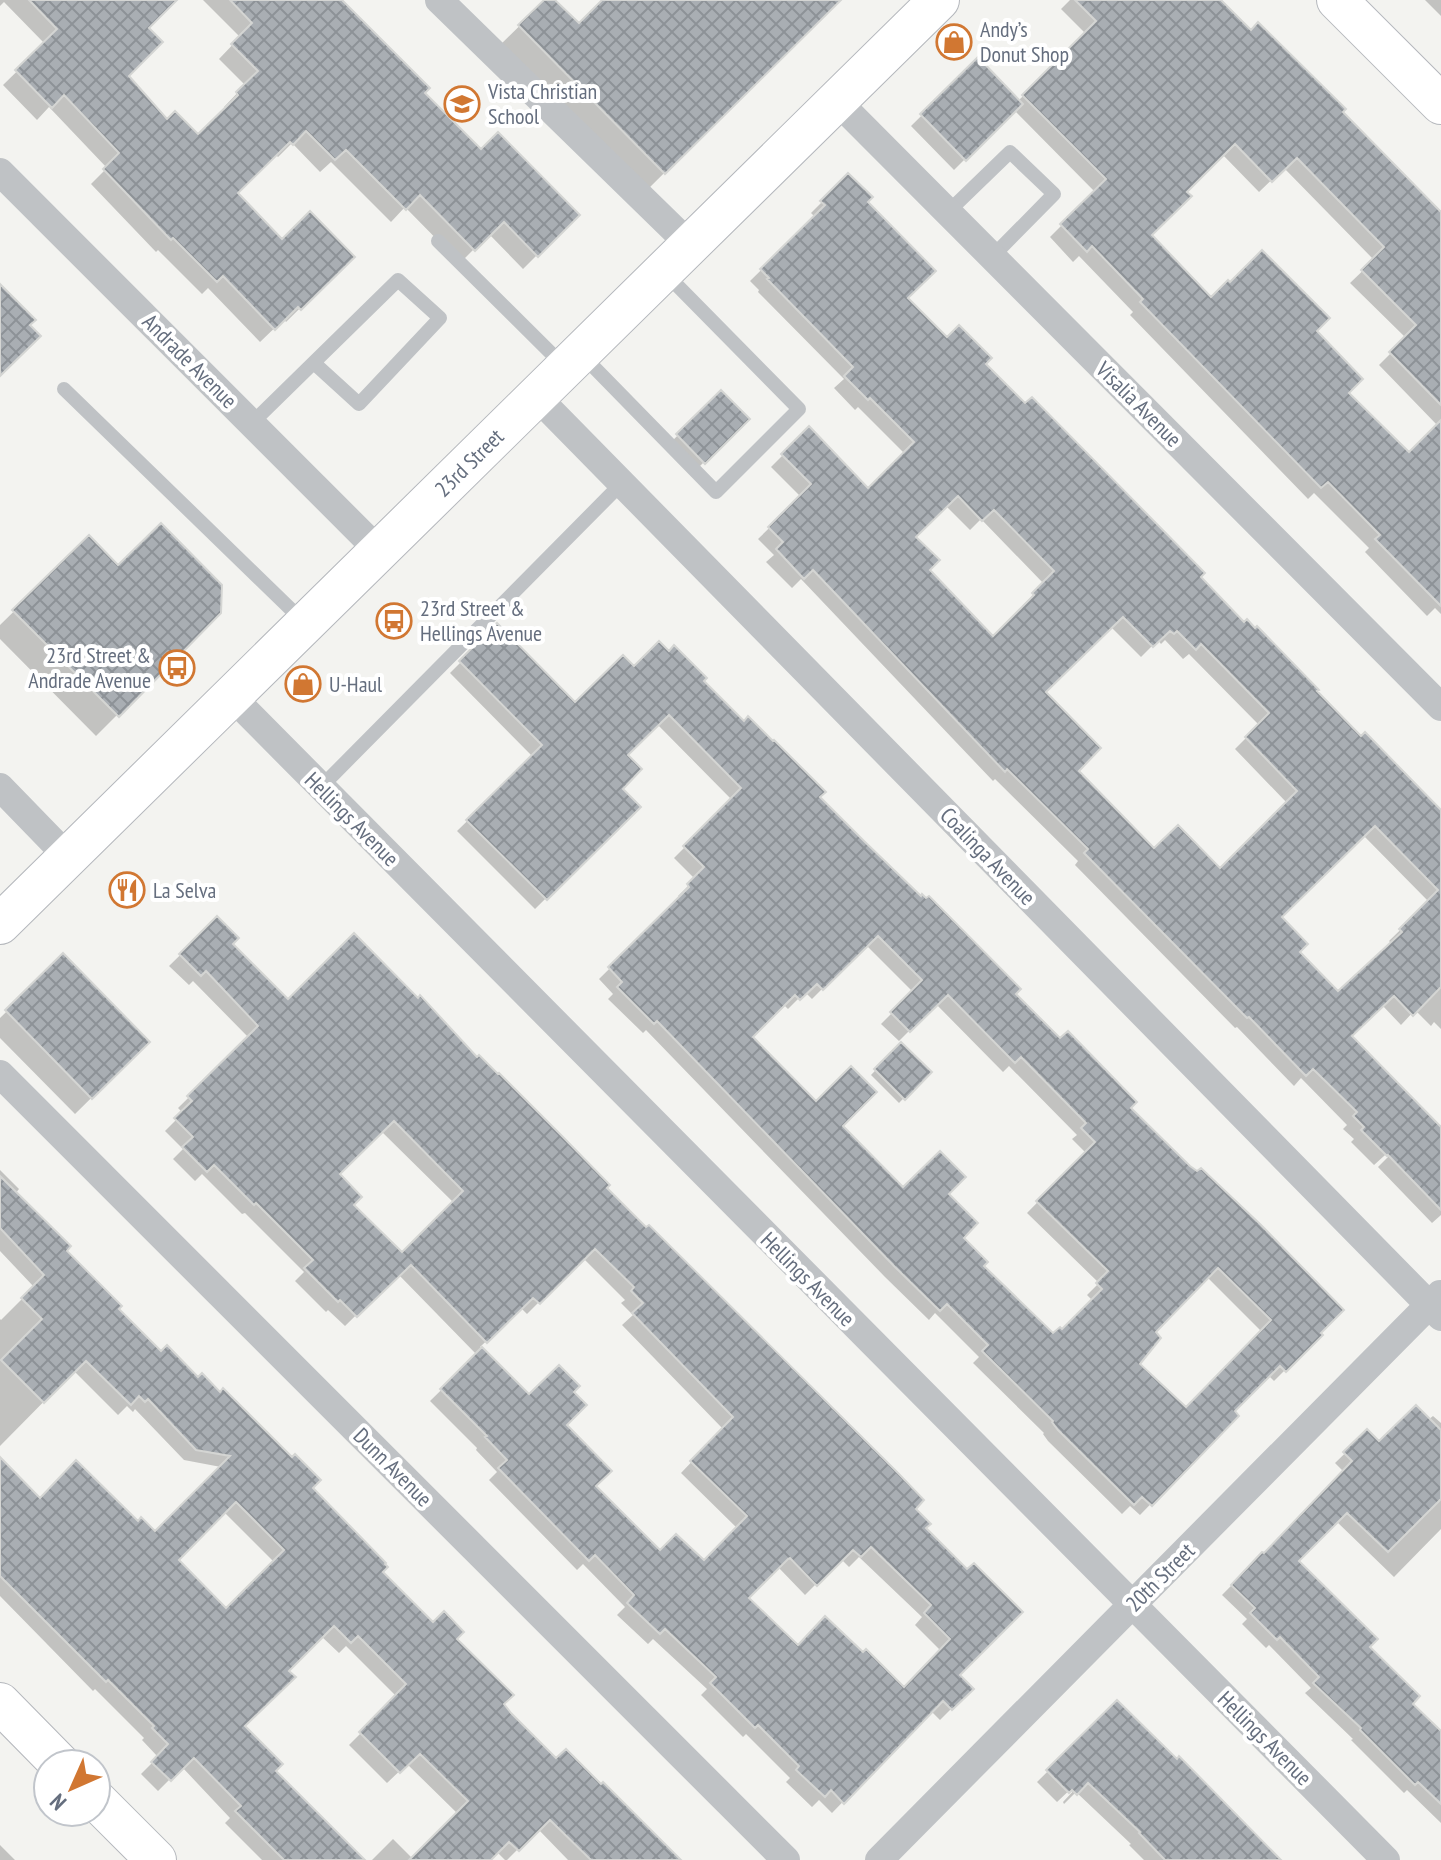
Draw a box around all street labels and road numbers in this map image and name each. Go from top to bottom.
street label: Andrade Avenue [137,308,243,414]
street label: Visalia Avenue [1090,355,1188,453]
street label: 23rd Street [429,422,509,502]
street label: Hellings Avenue [299,766,405,872]
street label: Coalinga Avenue [934,801,1042,911]
street label: Hellings Avenue [755,1226,861,1332]
street label: Dunn Avenue [348,1422,438,1512]
street label: 20th Street [1120,1537,1200,1617]
street label: Hellings Avenue [1212,1685,1318,1791]

